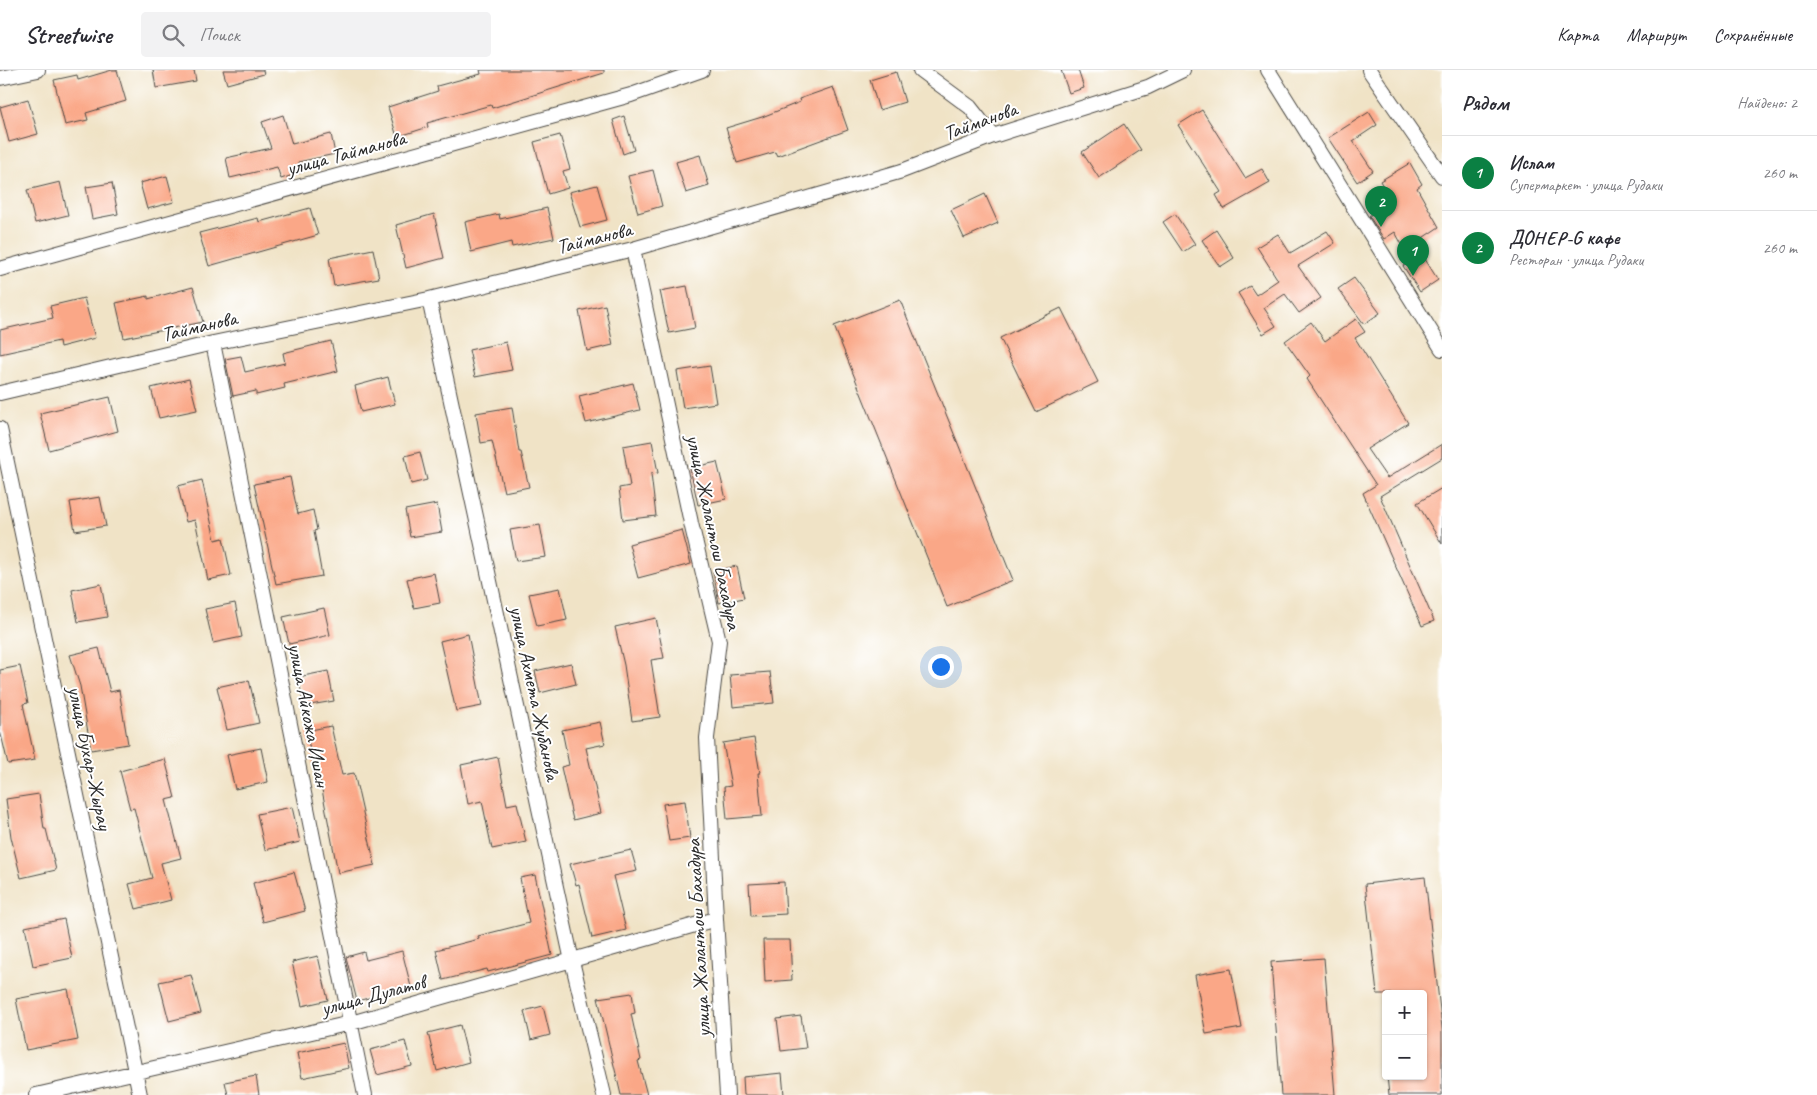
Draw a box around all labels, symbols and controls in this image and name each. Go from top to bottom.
search box [141,12,491,57]
text: Streetwise [25,20,111,50]
icon: search [159,21,187,49]
text: Поиск [199,23,240,47]
text: Карта [1557,24,1598,46]
text: Маршрут [1626,24,1686,46]
text: Сохранённые [1714,24,1792,46]
text: Рядом [1462,90,1509,116]
text: Найдено: 2 [1737,93,1797,113]
street label: Тайманова [940,95,1023,146]
street label: улица Тайманова [282,124,411,182]
text: Ислам [1509,151,1554,175]
text: 1 [1474,163,1482,183]
text: 260 m [1763,163,1797,183]
text: Супермаркет · улица Рудаки [1509,175,1662,195]
pin: 2 [1365,186,1397,227]
street label: Тайманова [554,216,637,260]
text: ДОНЕР-G кафе [1509,226,1620,250]
pin: 1 [1397,235,1429,276]
text: 2 [1474,238,1482,258]
text: 260 m [1763,238,1797,258]
text: Ресторан · улица Рудаки [1509,250,1643,270]
street label: Тайманова [159,304,242,347]
street label: улица Жалантош Бахадура [680,430,748,634]
street label: улица Ахмета Жубанова [503,601,567,785]
street label: улица Айкожа Ишан [282,639,336,790]
your location [928,654,954,680]
street label: улица Бухар-Жырау [62,682,118,834]
street label: улица Жалантош Бахадура [680,836,716,1040]
street label: улица Дулатов [316,968,432,1022]
map controls [1382,990,1427,1080]
button: + [1382,990,1427,1035]
button: − [1382,1035,1427,1080]

